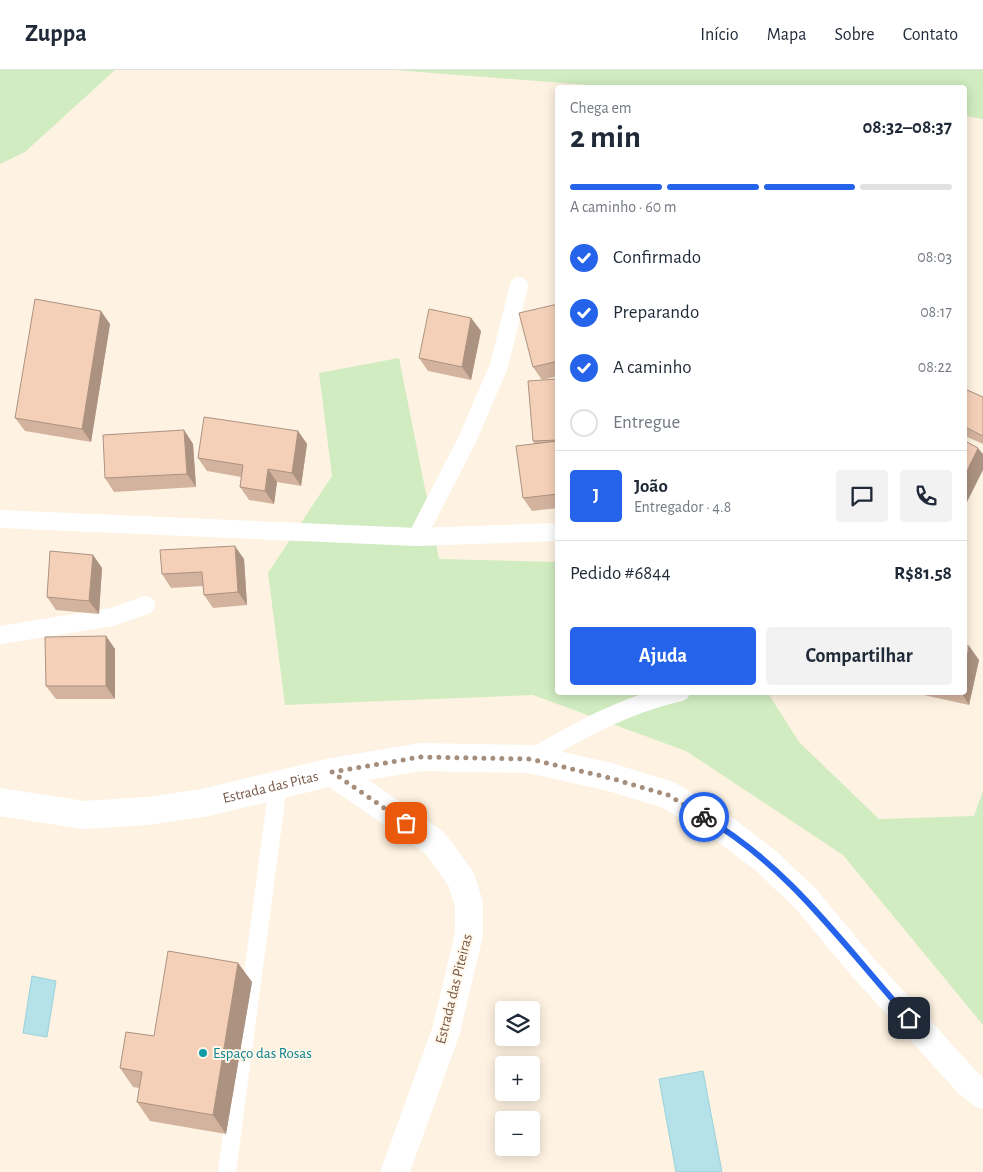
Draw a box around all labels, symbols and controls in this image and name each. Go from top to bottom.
text: Zuppa [25,22,87,46]
text: Início [700,26,739,44]
text: Mapa [767,26,807,44]
text: Sobre [835,26,875,44]
text: Contato [903,26,958,44]
text: Chega em [570,100,632,116]
text: 08:32–08:37 [862,118,952,137]
text: 2 min [570,121,641,153]
text: A caminho · 60 m [570,199,677,215]
icon: check [570,244,598,272]
text: Confirmado [613,248,701,267]
text: 08:03 [917,249,952,265]
icon: check [570,299,598,327]
text: Preparando [613,303,699,322]
text: 08:17 [920,304,952,320]
icon: check [570,354,598,382]
text: A caminho [613,358,692,377]
text: 08:22 [918,359,952,375]
text: Entregue [613,413,680,432]
button: chat [836,470,888,522]
button: phone [900,470,952,522]
text: João [634,477,668,496]
text: J [593,486,599,505]
text: Entregador · 4.8 [634,499,731,515]
text: Pedido #6844 [570,564,671,583]
text: R$81.58 [894,564,952,583]
button: Ajuda [570,627,756,685]
button: Compartilhar [766,627,952,685]
street label: Estrada das Pitas [221,768,320,806]
courier [679,792,729,842]
pin [385,802,427,844]
icon: bike [690,803,718,831]
icon: bag [392,809,420,837]
street label: Estrada das Piteiras [433,932,475,1046]
pin [888,997,930,1039]
map controls [495,1001,540,1156]
button: layers [495,1001,540,1046]
icon: home [895,1004,923,1032]
place label: Espaço das Rosas [213,1046,312,1061]
marker: Espaço das Rosas [197,1047,209,1059]
button: + [495,1056,540,1101]
button: − [495,1111,540,1156]

